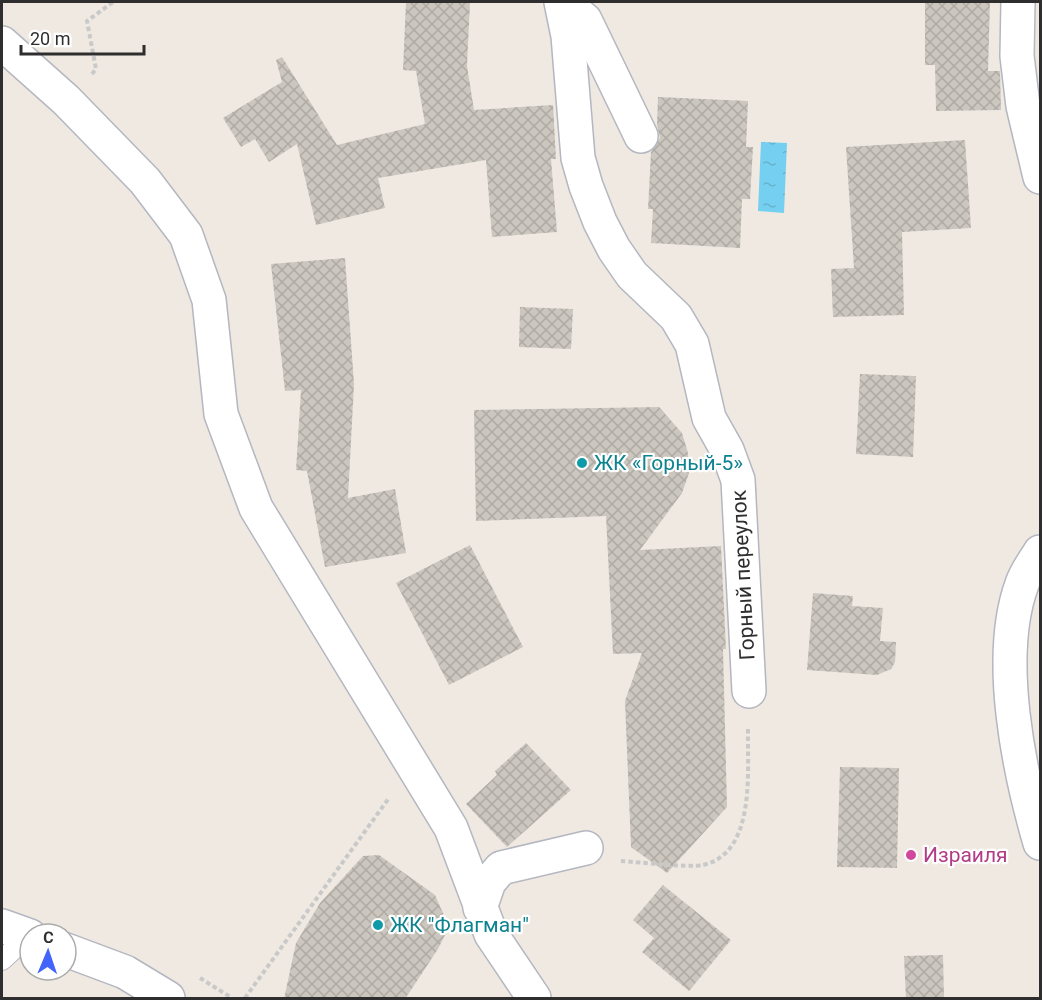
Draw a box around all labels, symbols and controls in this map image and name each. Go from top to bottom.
scale bar [21,18,144,56]
text: 20 m [30,28,70,49]
place label: ЖК «Горный-5» [594,451,743,475]
marker: ЖК «Горный-5» [575,456,589,470]
street label: Горный переулок [727,489,759,661]
place label: Израиля [923,843,1008,867]
marker: Израиля [904,848,918,862]
place label: ЖК "Флагман" [390,913,529,937]
marker: ЖК "Флагман" [371,918,385,932]
north arrow [18,922,78,982]
text: С [43,928,54,947]

